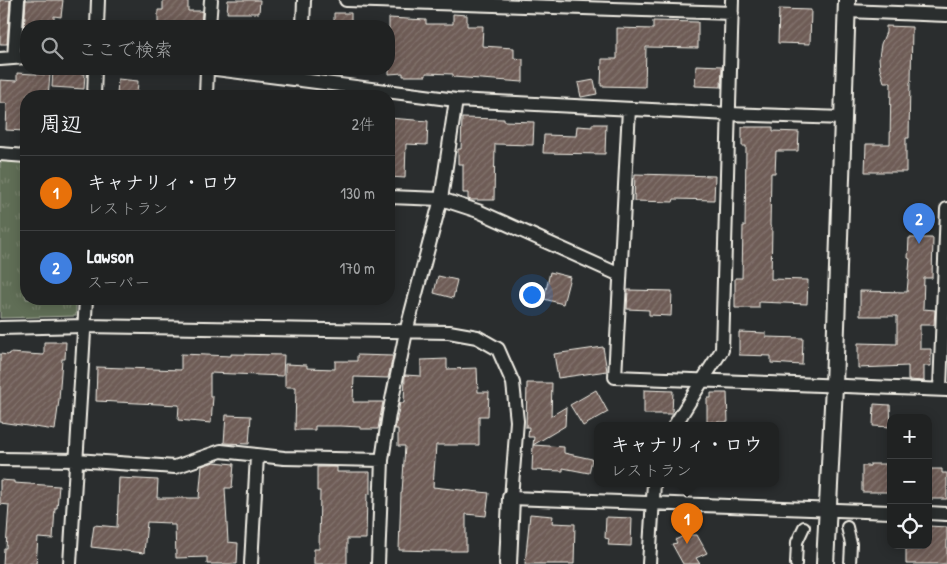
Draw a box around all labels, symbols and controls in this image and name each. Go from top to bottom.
search box [20,20,395,75]
icon: search [38,34,66,62]
text: ここで検索 [78,36,173,62]
text: 周辺 [40,109,82,138]
text: 2件 [352,113,375,135]
text: キャナリィ・ロウ [87,169,239,195]
text: 1 [53,182,59,204]
text: 130 m [340,182,375,204]
text: レストラン [87,197,168,219]
pin: 2 [903,203,935,244]
text: Lawson [87,243,134,269]
text: 2 [52,257,60,279]
text: 170 m [340,257,375,279]
text: スーパー [87,271,150,293]
your location [519,282,545,308]
map controls [887,414,932,549]
button: + [887,414,932,459]
popup [594,422,779,487]
text: キャナリィ・ロウ [610,431,763,457]
text: レストラン [610,459,692,481]
button: − [887,459,932,504]
pin: 1 [671,503,703,544]
button: locate [887,504,932,549]

